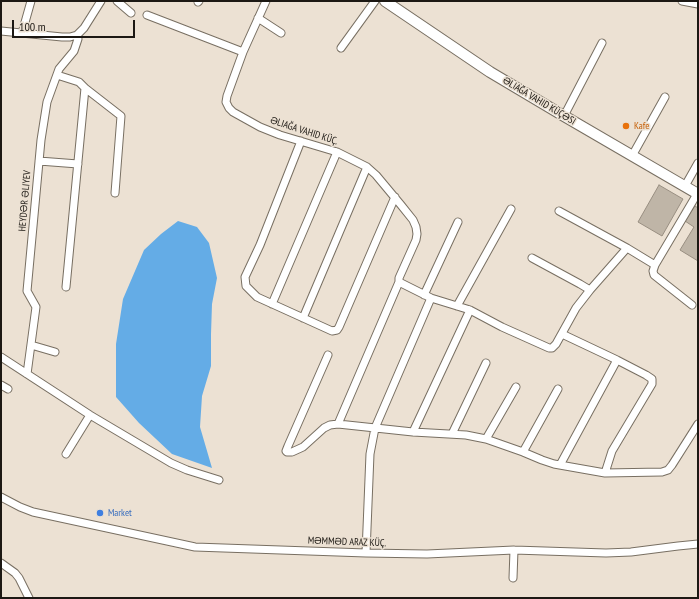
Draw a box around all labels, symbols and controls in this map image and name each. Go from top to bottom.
scale bar [14,12,137,38]
text: 100 m [19,19,46,34]
street label: ƏLIAĞA VAHID KÜÇƏSI [500,74,578,128]
street label: ƏLIAĞA VAHID KÜÇ. [268,114,340,148]
place label: Kafe [634,120,649,132]
marker: Kafe [621,121,631,131]
street label: HEYDƏR ƏLIYEV [16,170,34,232]
place label: Market [108,507,132,519]
marker: Market [95,508,105,518]
street label: MƏMMƏD ARAZ KÜÇ. [308,535,386,549]

